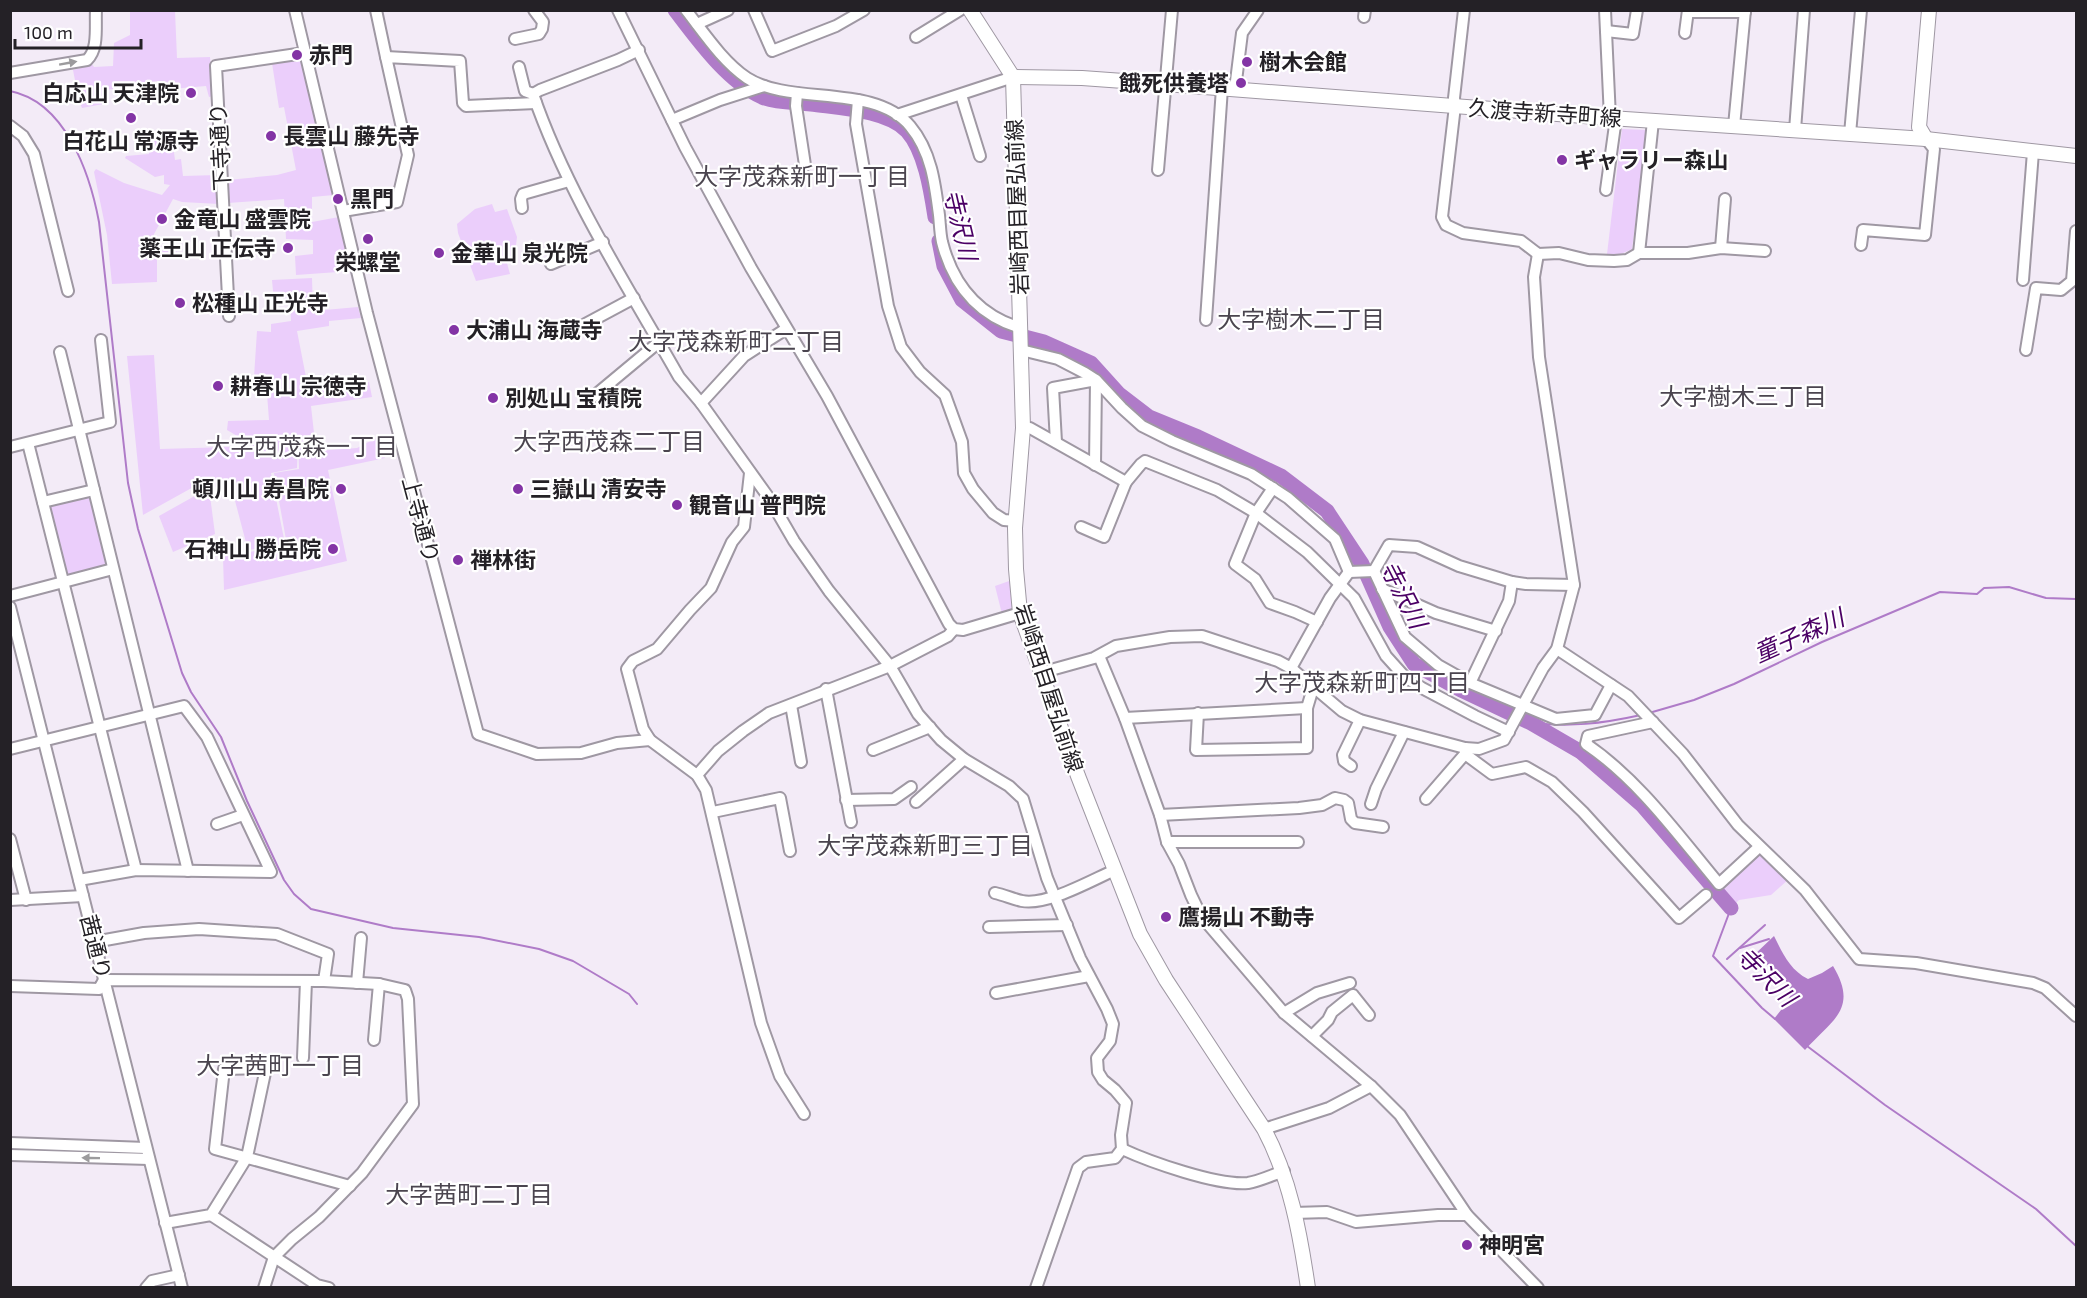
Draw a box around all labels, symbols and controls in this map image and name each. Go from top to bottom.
scale bar [15,12,141,50]
text: 100 m [24,21,73,43]
place label: 赤門 [309,41,353,67]
marker: 赤門 [290,48,304,62]
place label: 樹木会館 [1259,48,1347,74]
marker: 樹木会館 [1240,55,1254,69]
one-way arrow [59,58,78,67]
place label: 餓死供養塔 [1119,69,1229,95]
marker: 餓死供養塔 [1234,76,1248,90]
place label: 白応山 天津院 [42,79,179,105]
marker: 白応山 天津院 [184,86,198,100]
street label: 久渡寺新寺町線 [1467,94,1623,130]
street label: 下寺通り [204,102,234,192]
marker: 白花山 常源寺 [124,111,138,125]
street label: 岩崎西目屋弘前線 [1000,119,1032,295]
place label: 長雲山 藤先寺 [283,122,420,148]
place label: 白花山 常源寺 [63,127,199,153]
marker: 長雲山 藤先寺 [264,129,278,143]
place label: ギャラリー森山 [1574,146,1728,172]
marker: ギャラリー森山 [1555,153,1569,167]
district label: 大字茂森新町一丁目 [694,161,910,190]
place label: 黒門 [350,185,394,211]
water label: 寺沢川 [939,186,984,266]
marker: 黒門 [331,192,345,206]
place label: 金竜山 盛雲院 [174,205,311,231]
marker: 金竜山 盛雲院 [155,212,169,226]
marker: 栄螺堂 [361,232,375,246]
place label: 薬王山 正伝寺 [139,234,276,260]
place label: 金華山 泉光院 [451,239,588,265]
marker: 薬王山 正伝寺 [281,241,295,255]
marker: 金華山 泉光院 [432,246,446,260]
place label: 栄螺堂 [335,248,401,274]
place label: 松種山 正光寺 [192,289,329,315]
marker: 松種山 正光寺 [173,296,187,310]
district label: 大字樹木二丁目 [1217,304,1385,333]
place label: 大浦山 海蔵寺 [466,316,603,342]
marker: 大浦山 海蔵寺 [447,323,461,337]
district label: 大字茂森新町二丁目 [628,326,844,355]
place label: 耕春山 宗徳寺 [230,372,367,398]
marker: 耕春山 宗徳寺 [211,379,225,393]
district label: 大字樹木三丁目 [1659,381,1827,410]
place label: 別処山 宝積院 [505,384,642,410]
marker: 別処山 宝積院 [486,391,500,405]
district label: 大字西茂森二丁目 [513,426,705,455]
district label: 大字西茂森一丁目 [206,431,398,460]
street label: 上寺通り [398,474,446,566]
place label: 頓川山 寿昌院 [192,475,329,501]
place label: 三嶽山 清安寺 [530,475,667,501]
marker: 頓川山 寿昌院 [334,482,348,496]
marker: 三嶽山 清安寺 [511,482,525,496]
place label: 観音山 普門院 [689,491,826,517]
marker: 観音山 普門院 [670,498,684,512]
place label: 石神山 勝岳院 [184,535,321,561]
marker: 石神山 勝岳院 [326,542,340,556]
place label: 禅林街 [470,546,536,572]
marker: 禅林街 [451,553,465,567]
water label: 寺沢川 [1375,556,1435,636]
street label: 岩崎西目屋弘前線 [1010,600,1090,775]
water label: 童子森川 [1749,601,1851,667]
district label: 大字茂森新町四丁目 [1254,667,1470,696]
district label: 大字茂森新町三丁目 [817,830,1033,859]
place label: 鷹揚山 不動寺 [1178,903,1315,929]
marker: 鷹揚山 不動寺 [1159,910,1173,924]
street label: 茜通り [76,912,118,982]
water label: 寺沢川 [1731,940,1805,1014]
district label: 大字茜町一丁目 [196,1050,364,1079]
one-way arrow [81,1153,100,1163]
district label: 大字茜町二丁目 [385,1179,553,1208]
place label: 神明宮 [1479,1231,1545,1257]
marker: 神明宮 [1460,1238,1474,1252]

